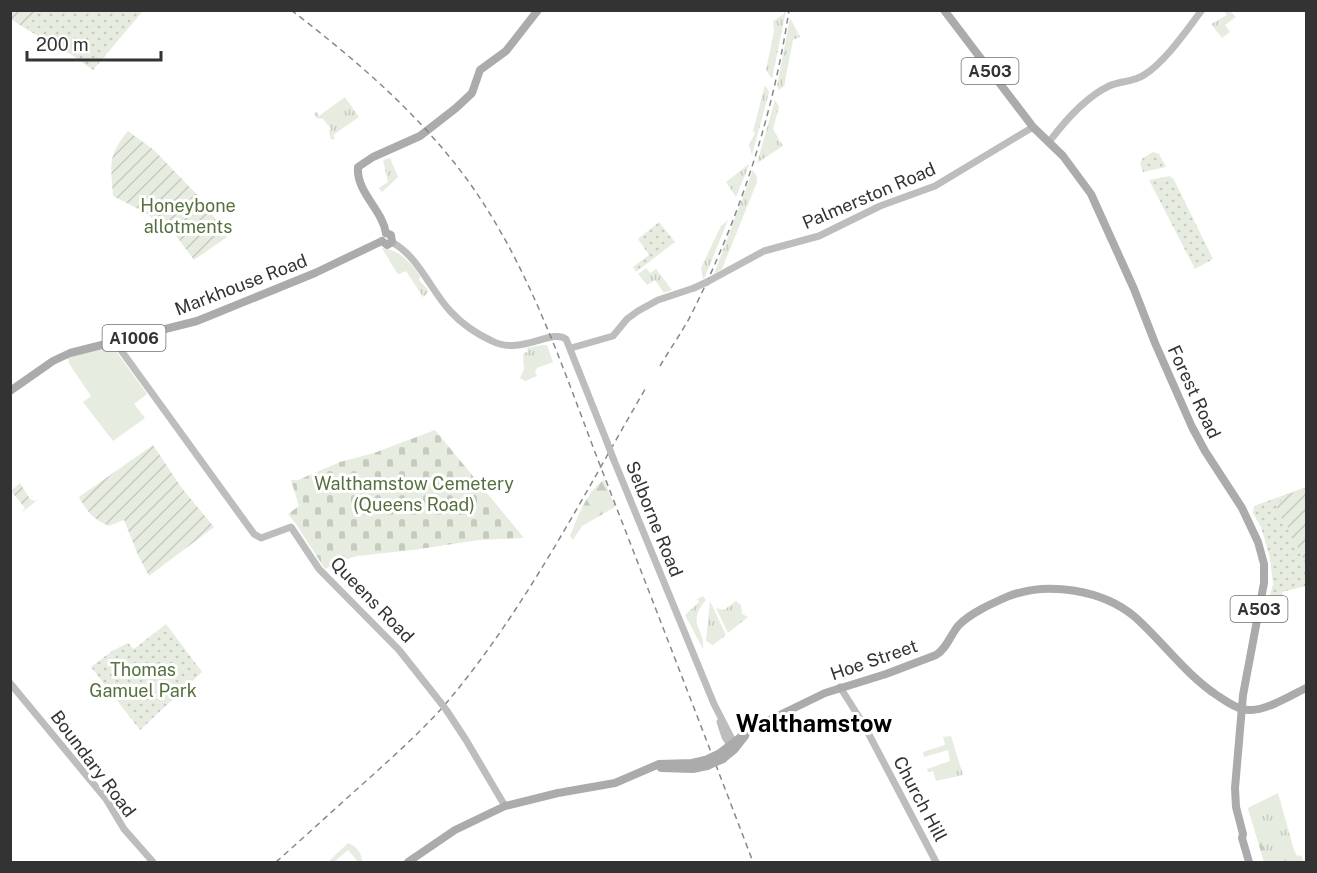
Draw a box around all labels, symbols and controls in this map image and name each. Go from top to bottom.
scale bar [27,24,160,62]
text: 200 m [36,34,89,55]
road number: A503 [962,58,1018,84]
street label: Palmerston Road [799,158,939,233]
park label: Honeybone allotments [140,195,236,237]
street label: Markhouse Road [172,250,310,319]
road number: A1006 [102,325,166,351]
street label: Forest Road [1164,342,1225,442]
street label: Selborne Road [622,458,687,580]
park label: Walthamstow Cemetery (Queens Road) [314,473,514,515]
street label: Queens Road [326,553,418,647]
road number: A503 [1230,596,1288,622]
street label: Hoe Street [827,635,920,684]
park label: Thomas Gamuel Park [89,659,197,701]
street label: Boundary Road [47,706,140,821]
district label: Walthamstow [736,709,892,737]
street label: Church Hill [889,752,952,845]

